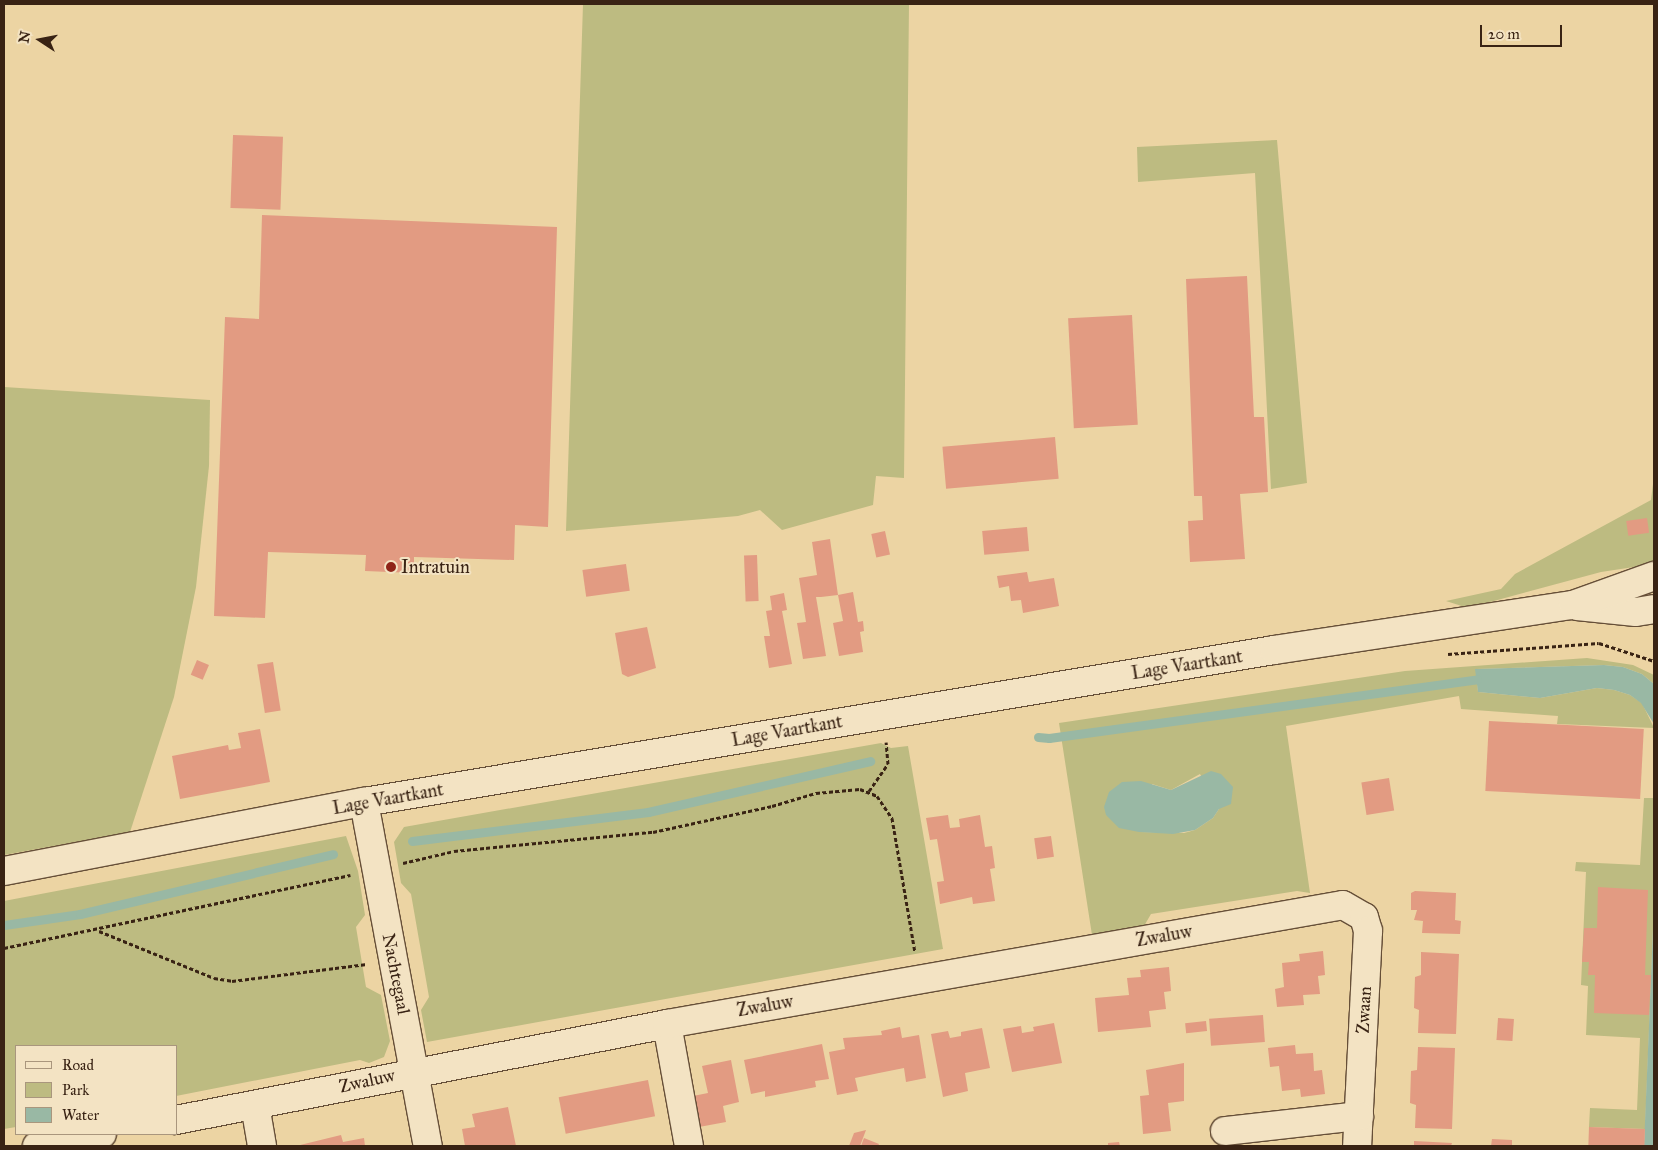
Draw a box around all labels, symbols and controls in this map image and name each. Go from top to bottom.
north arrow [15,15,65,65]
scale bar [1483,15,1566,47]
text: 20 m [1488,25,1520,43]
text: N [15,30,34,44]
place label: Intratuin [401,556,470,578]
marker: Intratuin [385,561,397,573]
street label: Lage Vaartkant [1130,646,1244,684]
street label: Lage Vaartkant [730,711,844,751]
street label: Lage Vaartkant [331,779,445,819]
street label: Zwaluw [1134,920,1194,952]
street label: Nachtegaal [378,932,414,1016]
street label: Zwaan [1352,986,1376,1034]
street label: Zwaluw [735,990,795,1022]
legend [15,1045,178,1135]
text: Road [62,1056,94,1074]
street label: Zwaluw [337,1065,397,1097]
text: Park [62,1081,89,1099]
text: Water [62,1106,99,1124]

